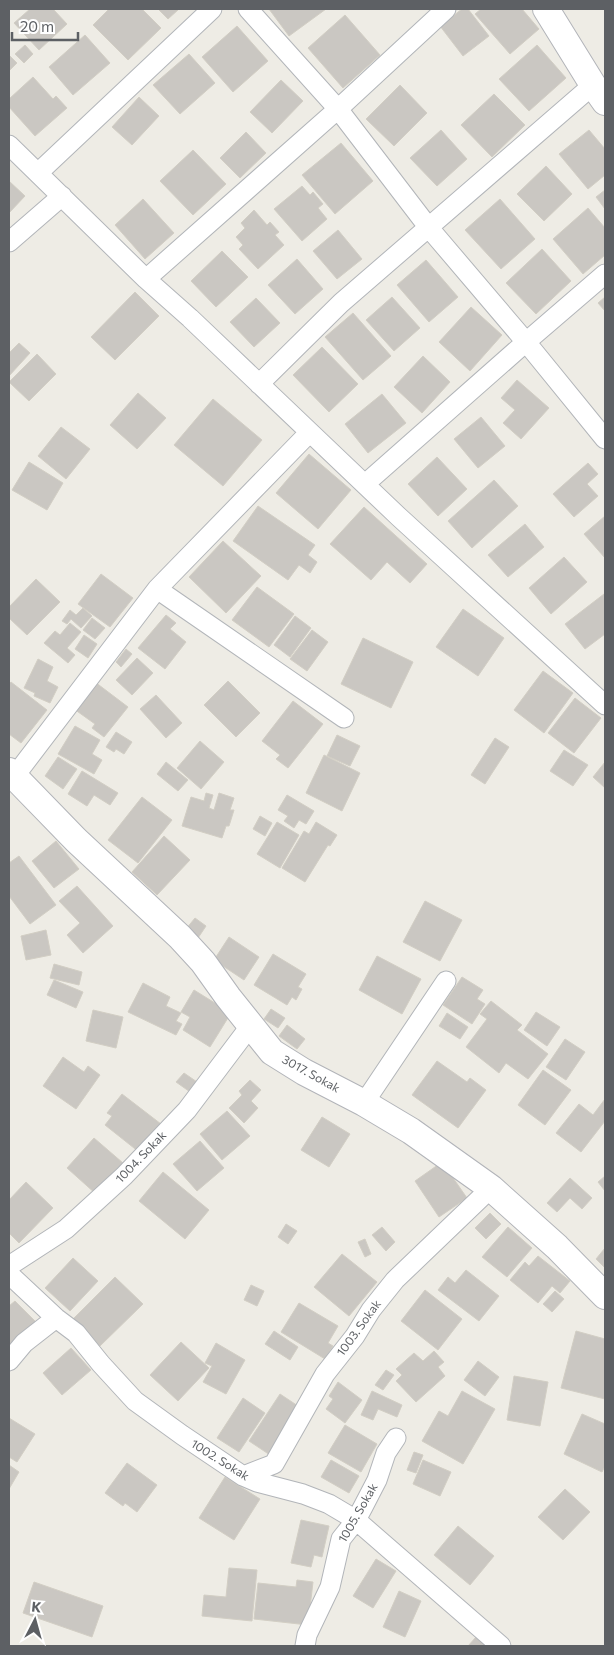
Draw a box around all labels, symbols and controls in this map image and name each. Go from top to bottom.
scale bar [12,10,79,42]
text: 20 m [20,17,54,35]
street label: 3017. Sokak [280,1052,343,1095]
street label: 1004. Sokak [112,1127,169,1185]
street label: 1003. Sokak [333,1296,384,1358]
street label: 1002. Sokak [189,1436,253,1483]
street label: 1005. Sokak [335,1480,380,1545]
north arrow [10,1595,60,1645]
text: K [31,1598,42,1616]

